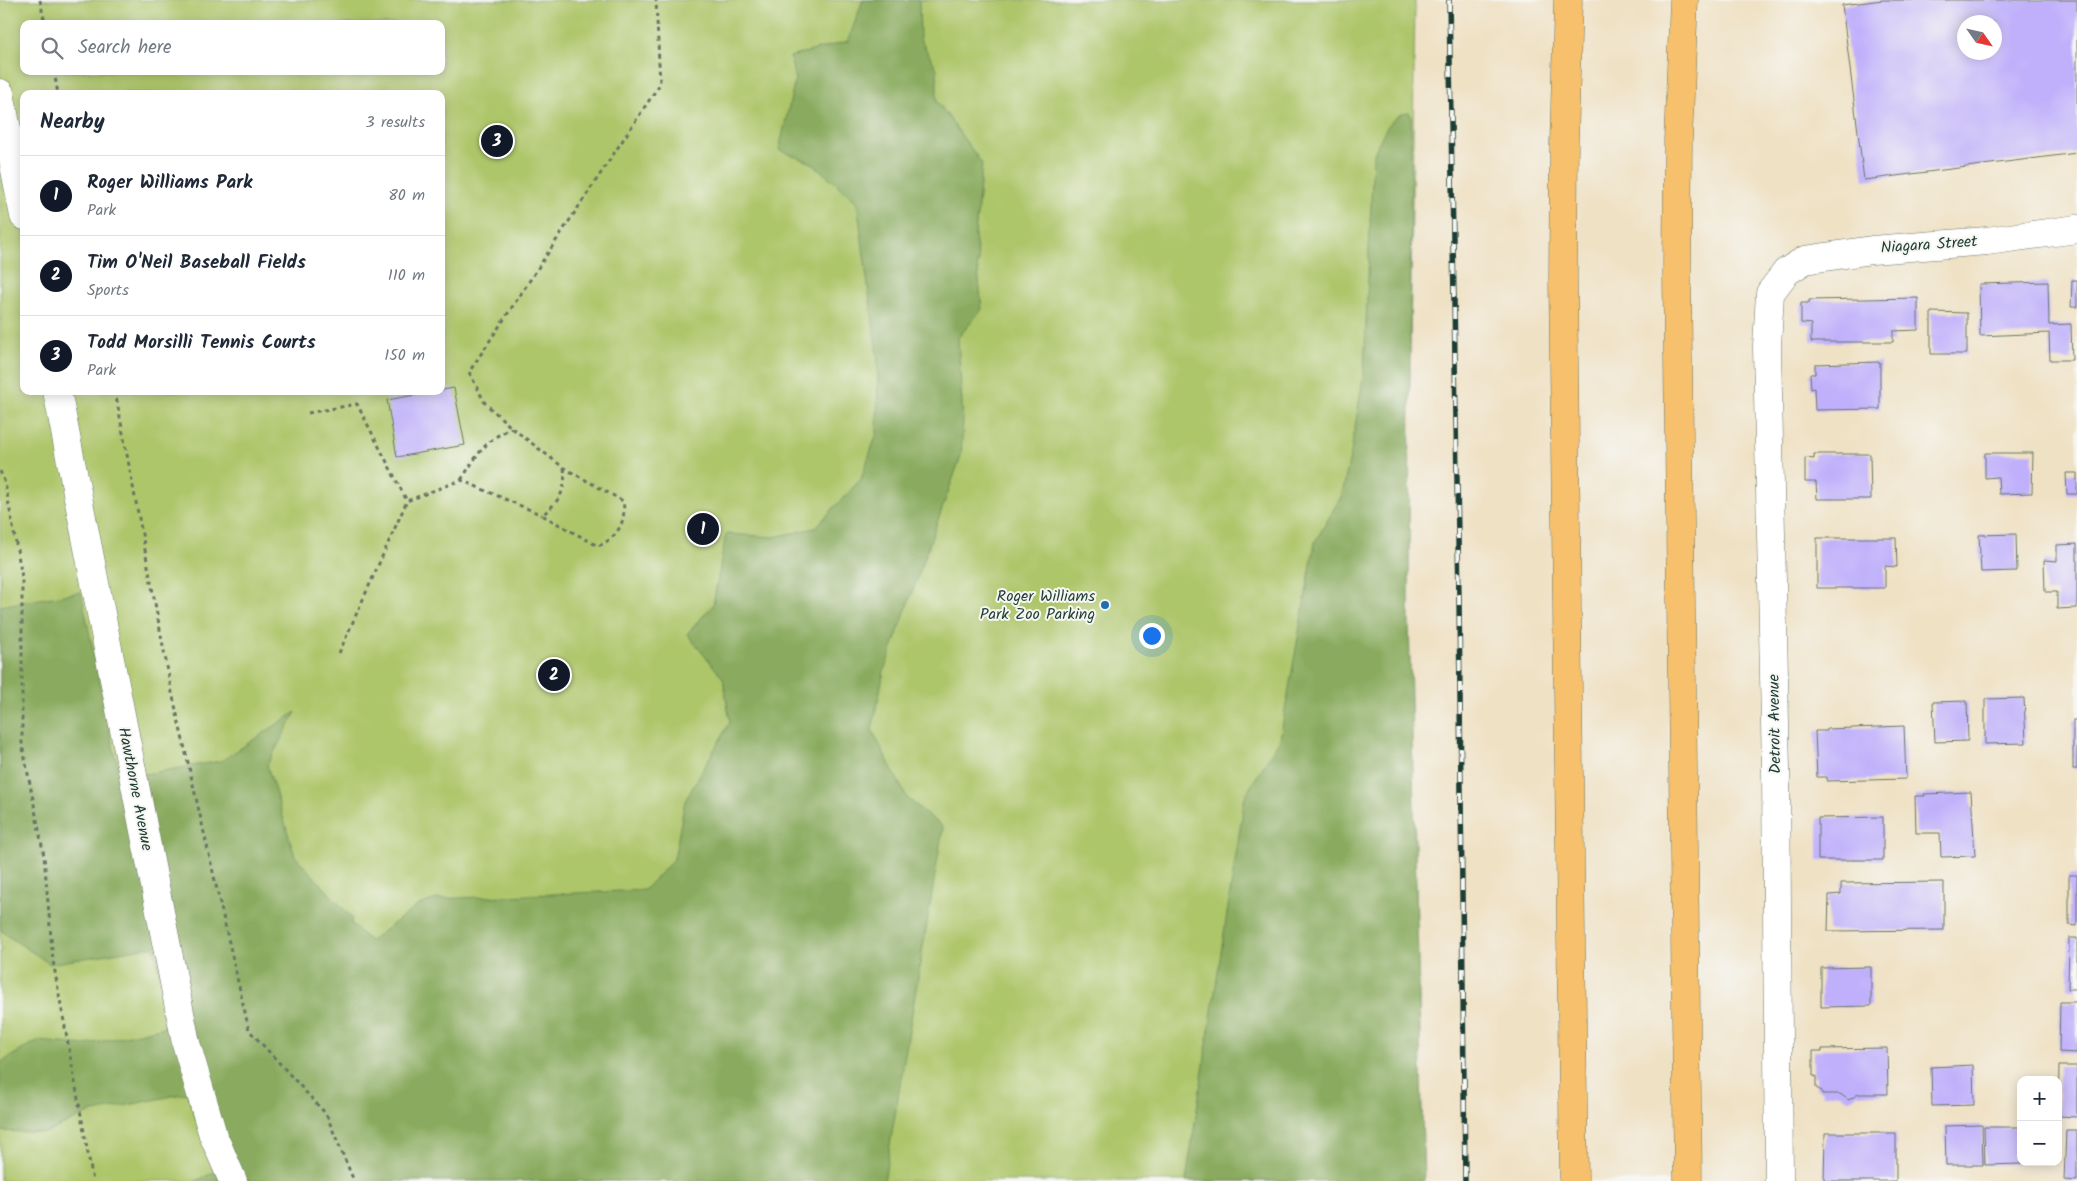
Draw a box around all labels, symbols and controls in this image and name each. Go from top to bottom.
north arrow [1957,15,2002,60]
search box [20,20,445,75]
text: Search here [78,33,172,63]
icon: search [38,34,66,62]
text: Nearby [40,106,105,139]
text: 3 results [366,110,425,135]
pin: 3 [481,122,513,160]
text: Roger Williams Park [87,168,252,198]
text: 1 [54,183,58,208]
text: 80 m [388,183,425,208]
text: Park [87,198,116,223]
street label: Niagara Street [1880,229,1979,261]
text: Tim O'Neil Baseball Fields [87,248,306,278]
text: 2 [51,263,61,288]
text: 110 m [388,263,425,288]
text: Sports [87,278,129,303]
text: Todd Morsilli Tennis Courts [87,328,316,358]
text: 3 [52,343,60,368]
text: 150 m [384,343,425,368]
text: Park [87,358,116,383]
pin: 1 [687,510,719,548]
place label: Roger Williams Park Zoo Parking [980,584,1095,627]
marker: Roger Williams Park Zoo Parking [1099,599,1111,611]
your location [1139,623,1165,649]
pin: 2 [538,656,570,694]
street label: Detroit Avenue [1762,674,1788,774]
street label: Hawthorne Avenue [111,725,159,853]
map controls [2017,1076,2062,1166]
button: + [2017,1076,2062,1121]
button: − [2017,1121,2062,1166]

